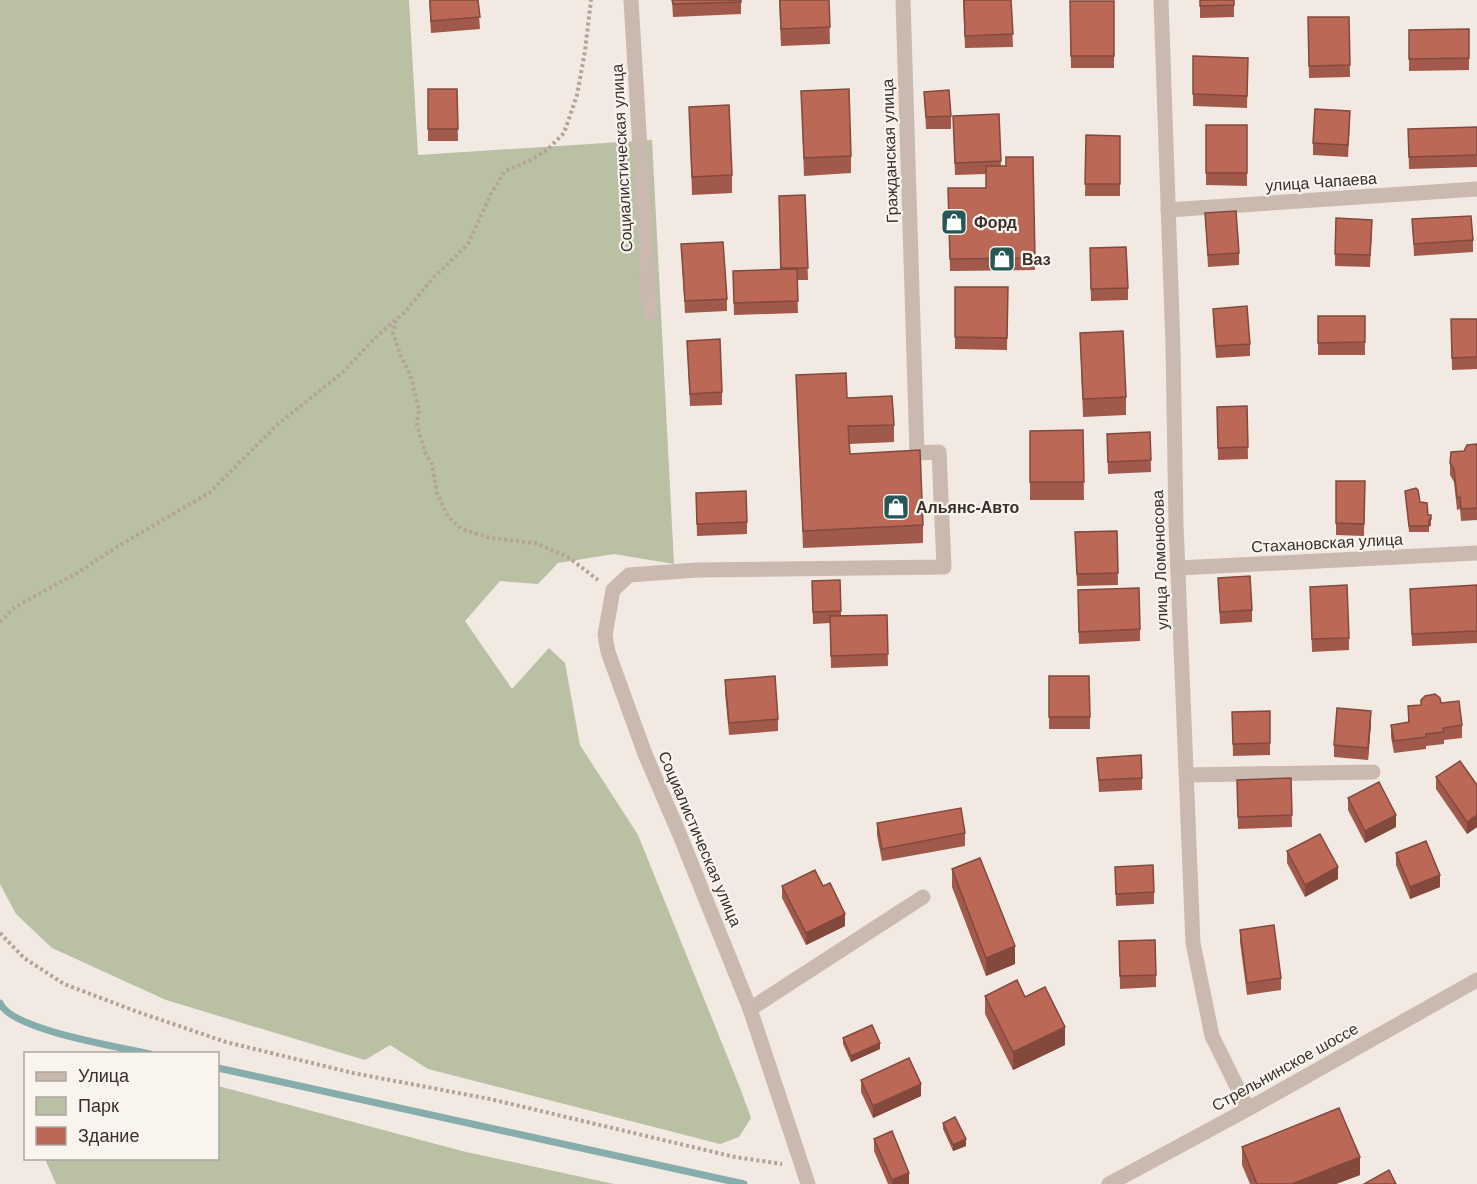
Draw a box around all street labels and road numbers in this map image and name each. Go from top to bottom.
street label: Социалистическая улица [609,63,635,253]
street label: Гражданская улица [879,78,901,224]
street label: улица Чапаева [1265,170,1377,194]
street label: улица Ломоносова [1149,490,1171,630]
street label: Стахановская улица [1251,531,1403,555]
street label: Социалистическая улица [655,749,745,929]
street label: Стрельнинское шоссе [1209,1020,1361,1114]

